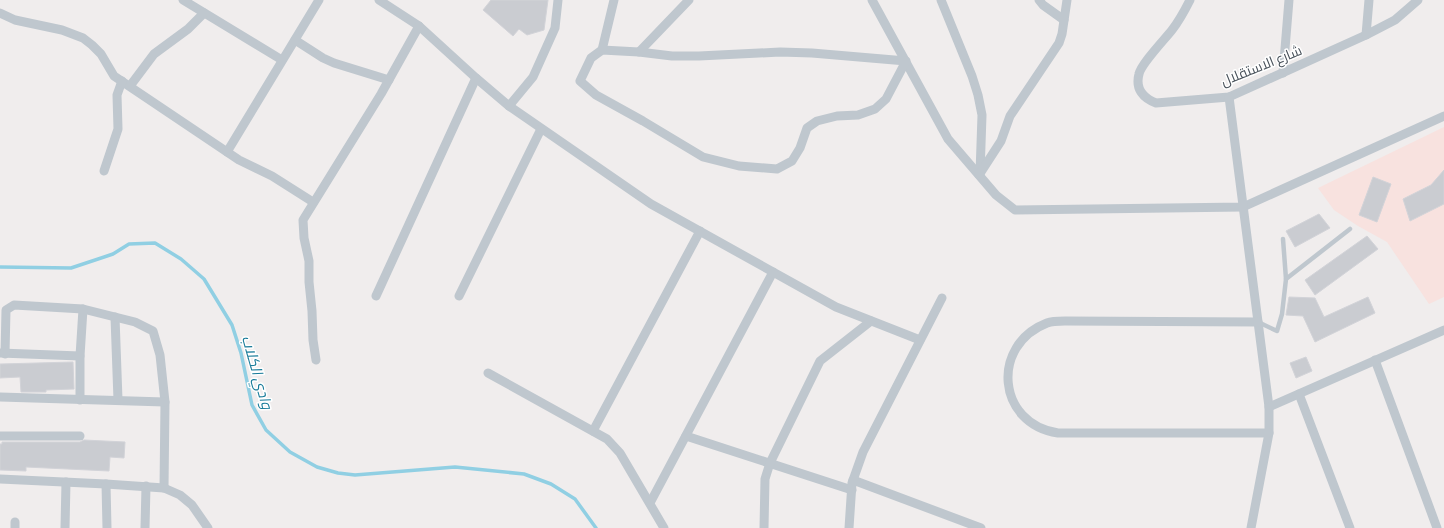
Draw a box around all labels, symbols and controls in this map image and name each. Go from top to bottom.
street label: شارع الاستقلال [1218,41,1304,90]
water label: وادي الكلاب [235,333,277,413]

